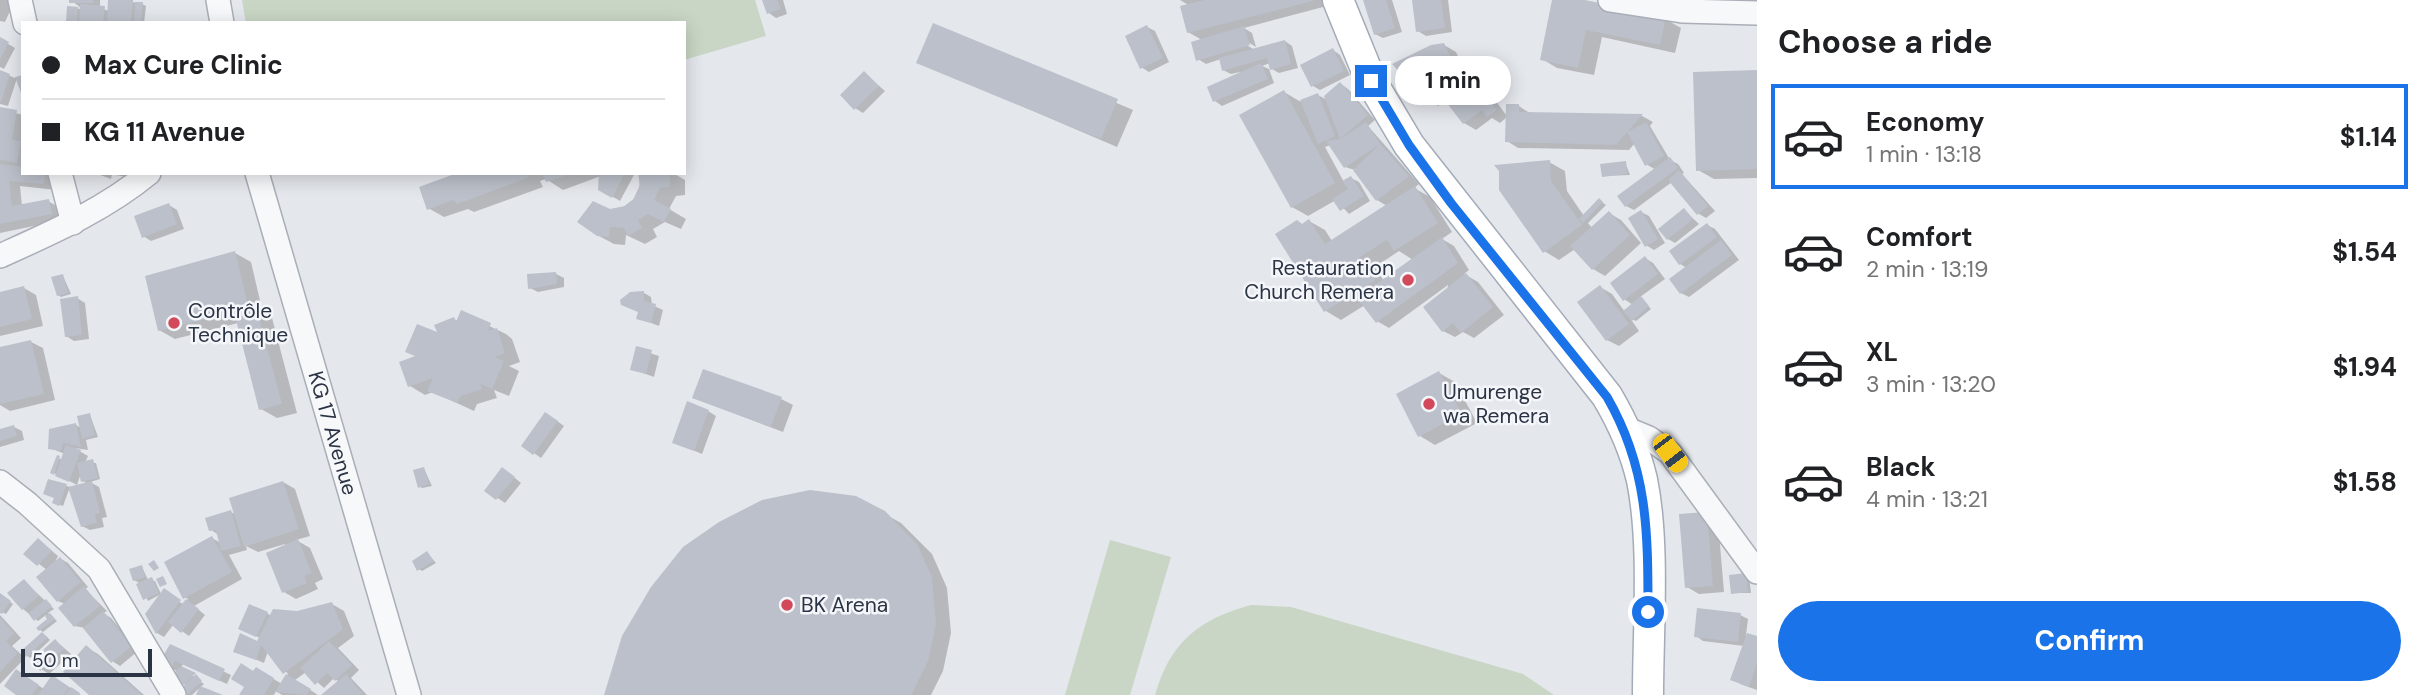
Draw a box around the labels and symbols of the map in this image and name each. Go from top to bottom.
callout: 1 min [1396,56,1511,106]
route end [1355,65,1387,97]
place label: Restauration Church Remera [1244,254,1394,306]
marker: Restauration Church Remera [1400,272,1416,288]
place label: Contrôle Technique [188,297,288,349]
marker: Contrôle Technique [166,315,182,331]
street label: KG 17 Avenue [301,368,364,498]
place label: Umurenge wa Remera [1443,378,1549,430]
marker: Umurenge wa Remera [1421,396,1437,412]
car [1649,430,1692,476]
place label: BK Arena [801,591,888,619]
route start [1632,596,1664,628]
marker: BK Arena [779,597,795,613]
scale bar [21,646,152,678]

